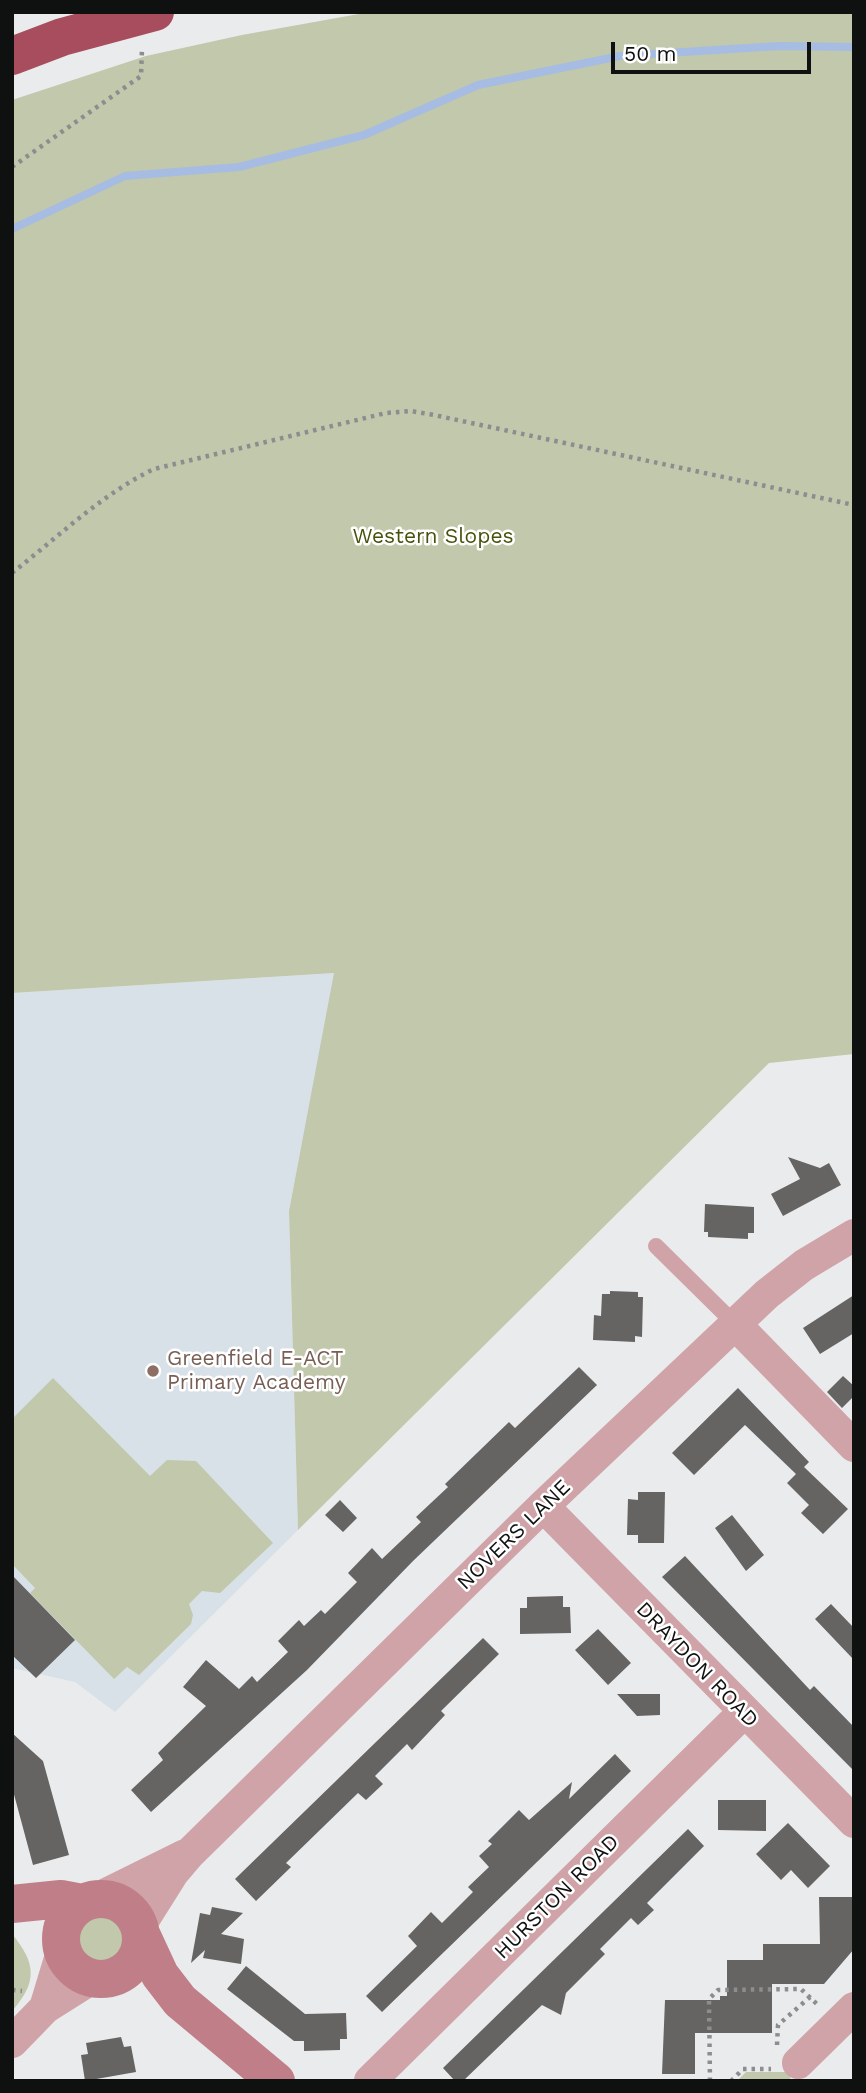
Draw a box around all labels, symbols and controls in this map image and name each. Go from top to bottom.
scale bar [614,28,814,72]
text: 50 m [624,41,676,66]
park label: Western Slopes [352,524,514,550]
place label: Greenfield E-ACT Primary Academy [167,1346,346,1396]
marker: Greenfield E-ACT Primary Academy [145,1363,161,1379]
street label: NOVERS LANE [452,1475,576,1595]
street label: DRAYDON ROAD [631,1597,763,1733]
street label: HURSTON ROAD [490,1830,624,1964]

